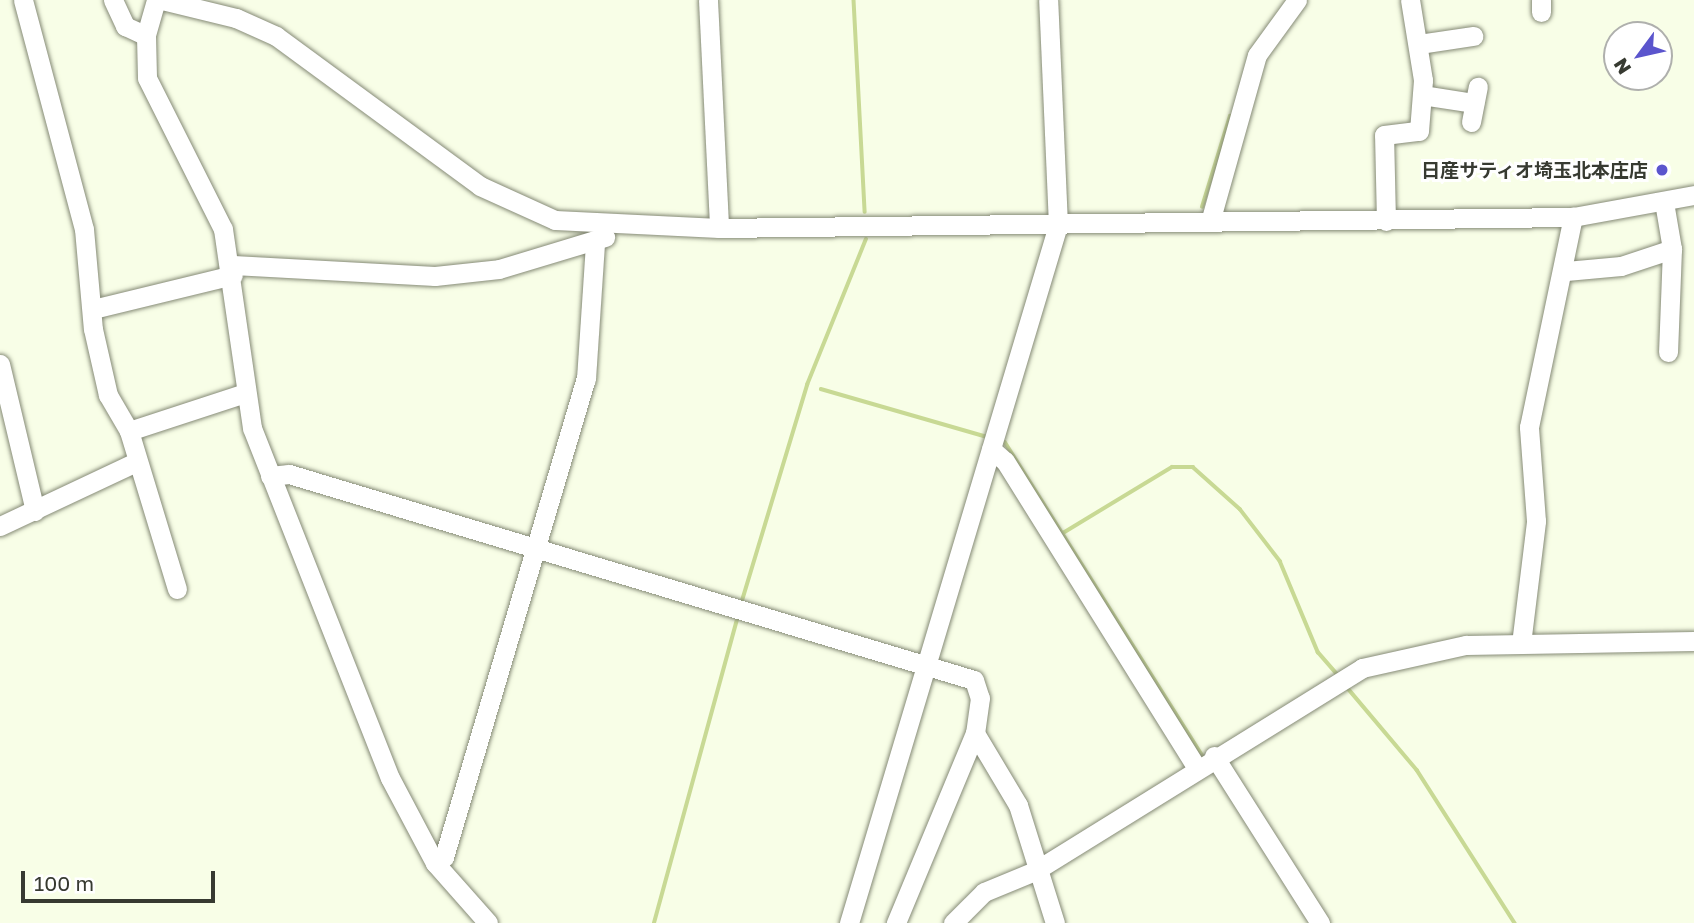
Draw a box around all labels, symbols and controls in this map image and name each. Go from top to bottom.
north arrow [1603,21,1673,91]
text: N [1608,54,1635,79]
place label: 日産サティオ埼玉北本庄店 [1420,159,1648,181]
marker: 日産サティオ埼玉北本庄店 [1654,162,1670,178]
scale bar [24,856,219,900]
text: 100 m [34,870,94,896]

